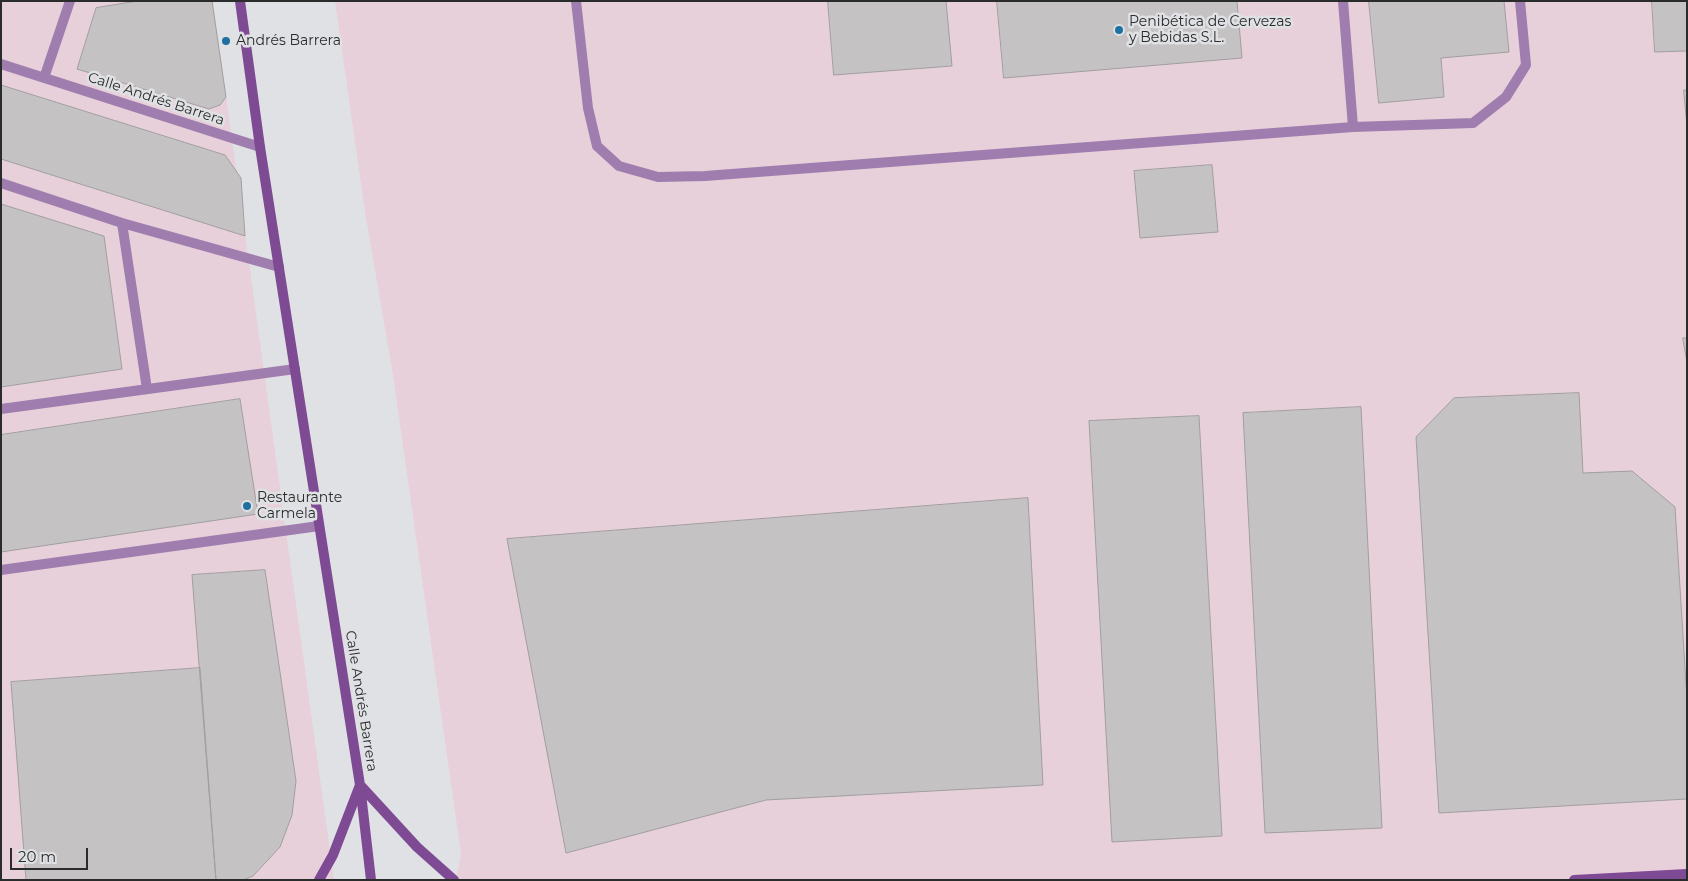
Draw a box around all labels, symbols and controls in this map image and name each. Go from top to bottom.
place label: Penibética de Cervezas y Bebidas S.L. [1129,14,1291,46]
marker: Penibética de Cervezas y Bebidas S.L. [1113,24,1125,36]
place label: Andrés Barrera [236,33,341,49]
marker: Andrés Barrera [220,35,232,47]
street label: Calle Andrés Barrera [86,69,226,129]
place label: Restaurante Carmela [257,490,342,522]
marker: Restaurante Carmela [241,500,253,512]
street label: Calle Andrés Barrera [342,629,380,773]
scale bar [12,838,90,870]
text: 20 m [18,847,56,866]

